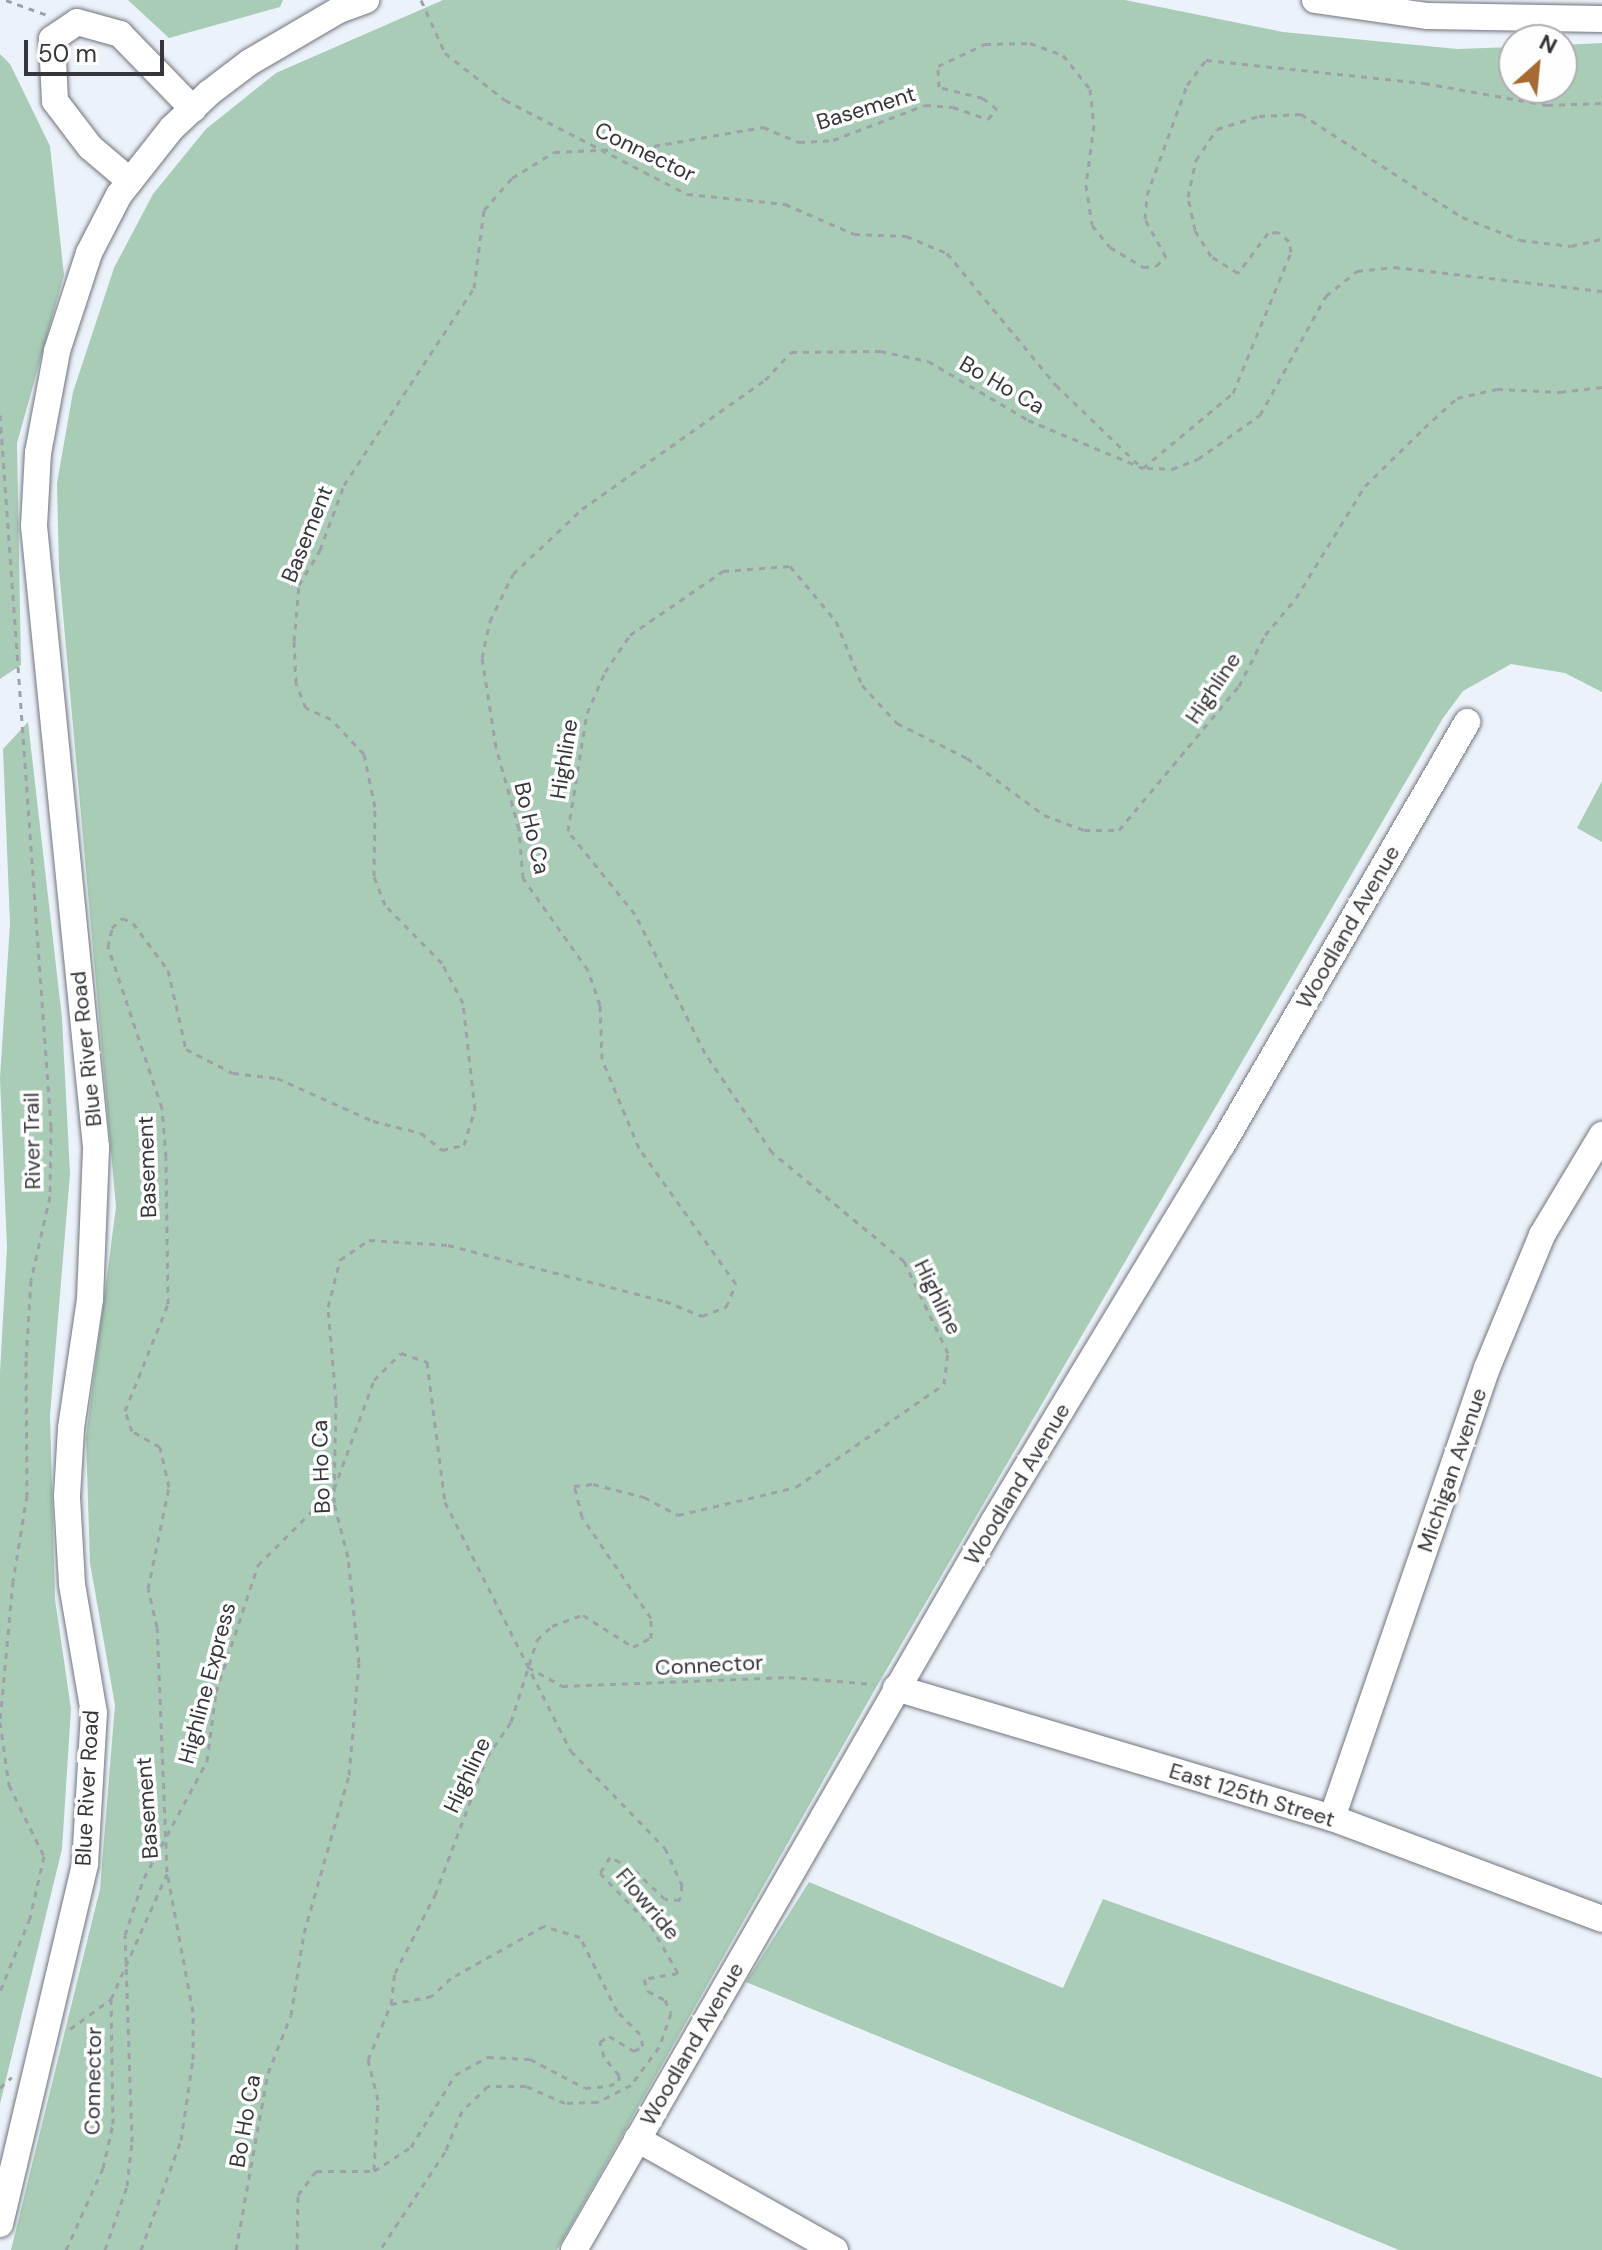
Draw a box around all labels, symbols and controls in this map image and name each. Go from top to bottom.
scale bar [28,24,168,74]
north arrow [1498,24,1578,104]
text: N [1534,27,1562,61]
text: 50 m [38,38,97,69]
street label: Basement [813,80,919,136]
street label: Connector [591,116,699,188]
street label: Bo Ho Ca [955,350,1049,420]
street label: Basement [276,482,338,586]
street label: Highline [1180,647,1246,729]
street label: Highline [545,717,583,801]
street label: Bo Ho Ca [509,779,555,877]
street label: Woodland Avenue [1291,841,1405,1013]
street label: Blue River Road [65,970,107,1128]
street label: River Trail [18,1092,46,1190]
street label: Basement [132,1116,162,1218]
street label: Highline [908,1255,968,1339]
street label: Michigan Avenue [1412,1384,1492,1556]
street label: Woodland Avenue [958,1398,1076,1570]
street label: Bo Ho Ca [306,1420,336,1514]
street label: Highline Express [173,1600,241,1766]
street label: Connector [654,1649,764,1681]
street label: Blue River Road [70,1709,104,1867]
street label: Highline [438,1733,496,1817]
street label: Basement [130,1756,164,1860]
street label: East 125th Street [1166,1757,1338,1833]
street label: Flowride [610,1863,686,1945]
street label: Woodland Avenue [635,1958,749,2130]
street label: Connector [79,2027,107,2135]
street label: Bo Ho Ca [224,2073,266,2169]

